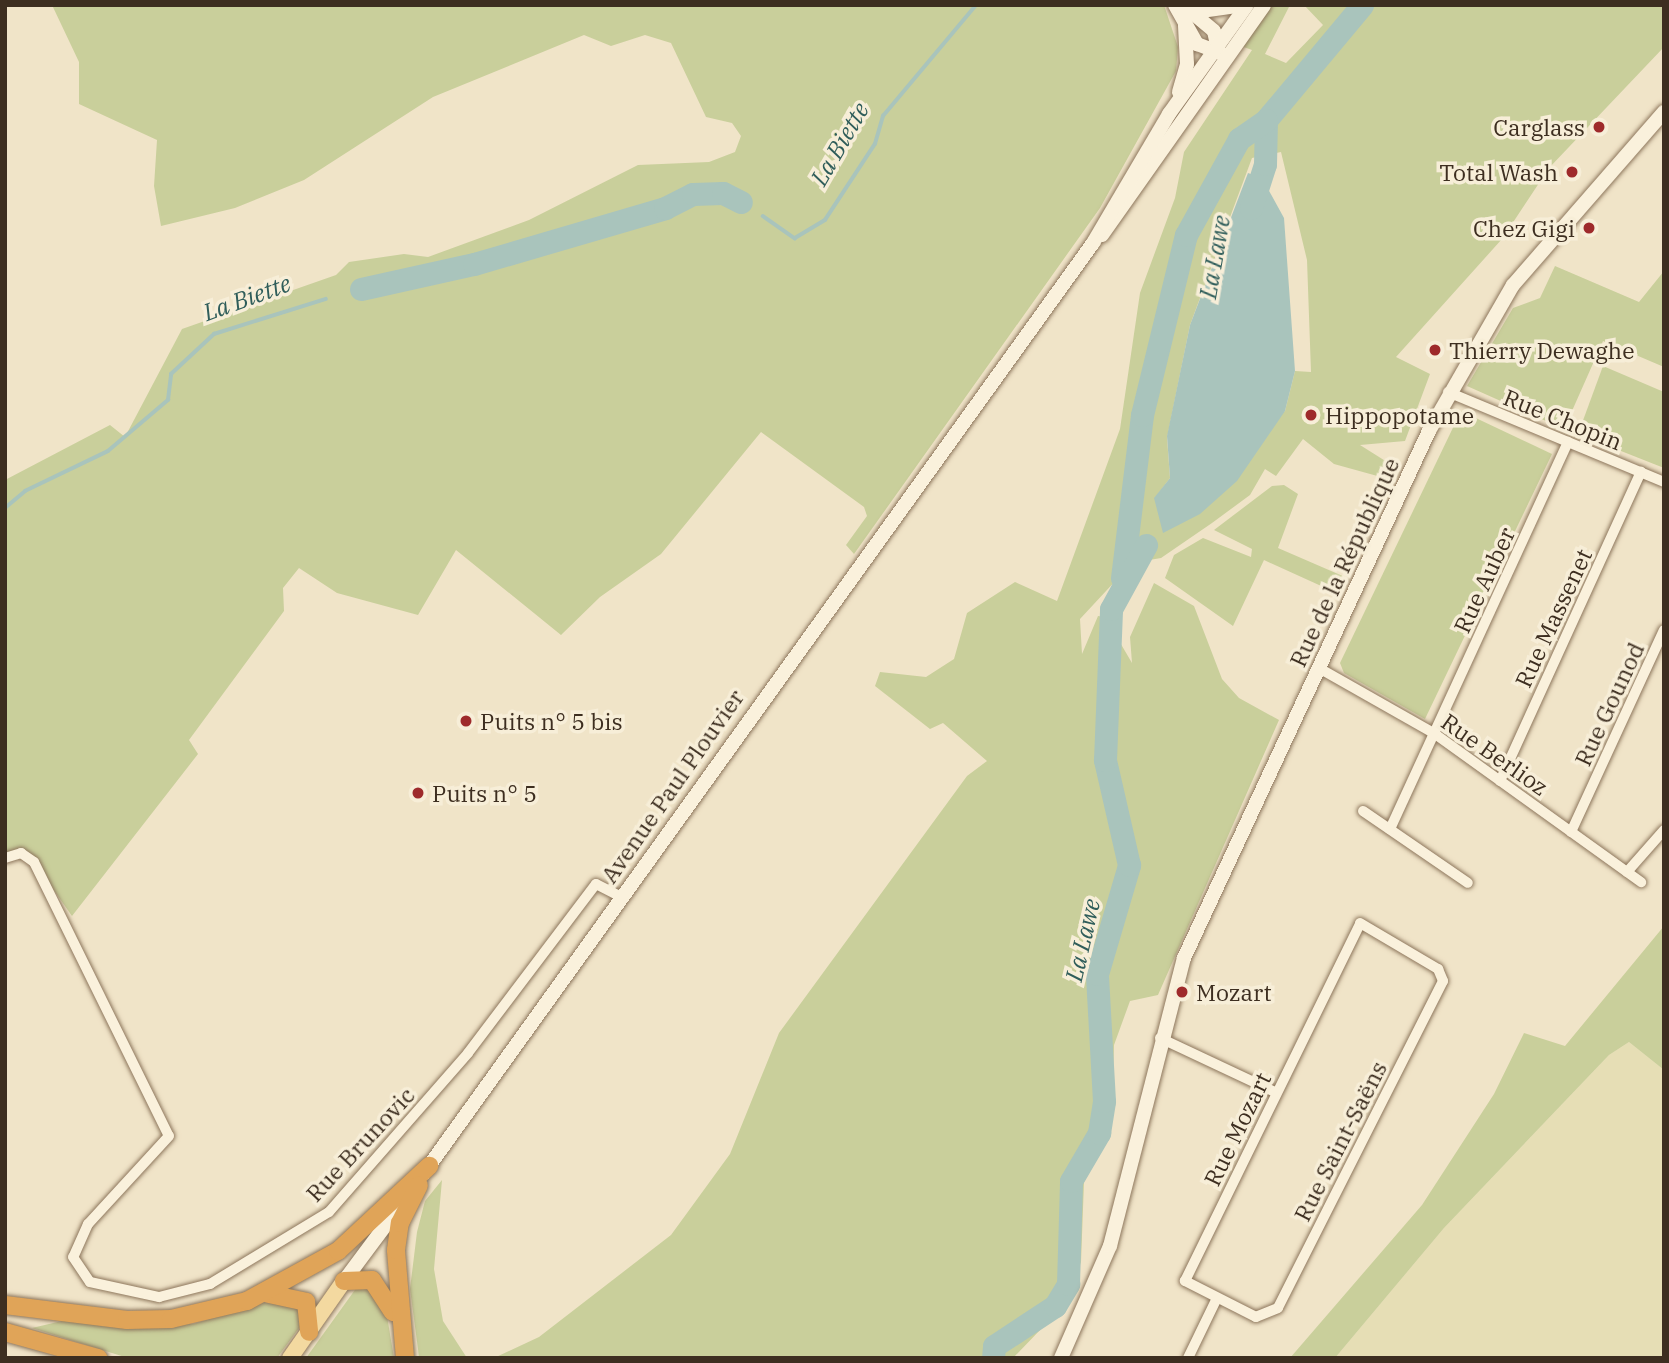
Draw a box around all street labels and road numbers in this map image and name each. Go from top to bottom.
street label: Rue Chopin [1500,383,1626,455]
street label: Rue de la République [1283,453,1405,671]
street label: Rue Auber [1448,523,1520,637]
street label: Rue Massenet [1509,544,1597,692]
street label: Rue Gounod [1568,638,1650,770]
street label: Avenue Paul Plouvier [595,684,749,888]
street label: Rue Berlioz [1436,707,1554,801]
street label: Rue Saint-Saëns [1288,1056,1392,1226]
street label: Rue Mozart [1198,1068,1276,1190]
street label: Rue Brunovic [300,1081,420,1207]

